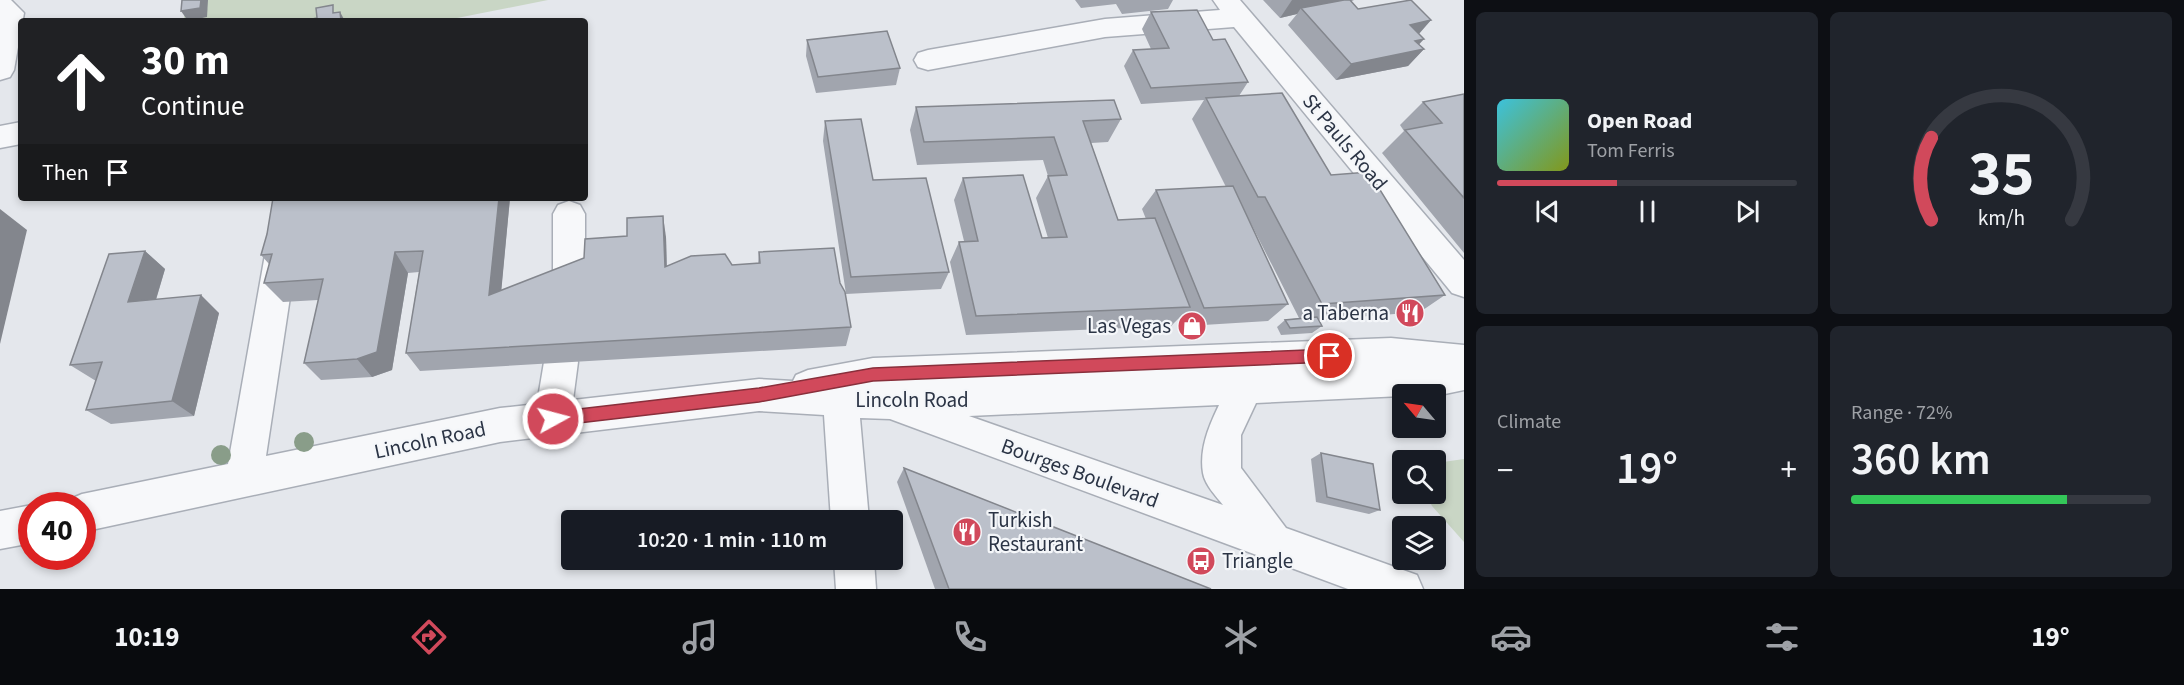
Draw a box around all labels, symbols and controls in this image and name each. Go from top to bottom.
text: 30 m [141,31,230,91]
icon: ahead [42,42,120,120]
text: Continue [141,87,244,126]
street label: St Pauls Road [1295,87,1395,197]
text: Open Road [1587,105,1692,137]
text: 35 [1968,130,2034,219]
text: Tom Ferris [1587,137,1675,165]
icon: arrive [101,156,134,189]
text: Then [42,157,89,189]
icon: previous [1531,195,1564,228]
icon: pause [1631,195,1664,228]
icon: next [1731,195,1764,228]
text: km/h [1977,204,2025,235]
restaurant icon: a Taberna [1394,297,1426,329]
place label: a Taberna [1303,298,1389,328]
shop icon: Las Vegas [1176,310,1208,342]
place label: Las Vegas [1087,311,1171,341]
pin [1304,330,1355,381]
icon: arrive [1313,339,1346,372]
north arrow [1392,384,1446,438]
map controls [1392,384,1446,570]
street label: Lincoln Road [855,385,969,415]
position arrow [521,387,585,451]
text: Range · 72% [1851,399,1952,427]
text: Climate [1497,408,1561,436]
street label: Lincoln Road [371,414,489,466]
text: 360 km [1851,428,1991,492]
street label: Bourges Boulevard [997,431,1163,515]
text: 19° [1616,437,1678,501]
text: − [1497,447,1513,494]
text: + [1781,447,1797,494]
button: search [1392,450,1446,504]
speed limit sign: 40 [18,492,96,570]
place label: Turkish Restaurant [988,505,1083,559]
restaurant icon: Turkish Restaurant [951,516,983,548]
button: layers [1392,516,1446,570]
text: 10:20 · 1 min · 110 m [637,524,827,556]
bus stop icon: Triangle [1185,545,1217,577]
place label: Triangle [1222,546,1293,576]
icon: directions [408,616,450,658]
icon: music [679,616,721,658]
icon: phone [949,616,991,658]
icon: climate [1220,616,1262,658]
icon: car [1490,616,1532,658]
icon: filters [1761,616,1803,658]
text: 10:19 [114,618,179,657]
text: 19° [2031,618,2070,657]

